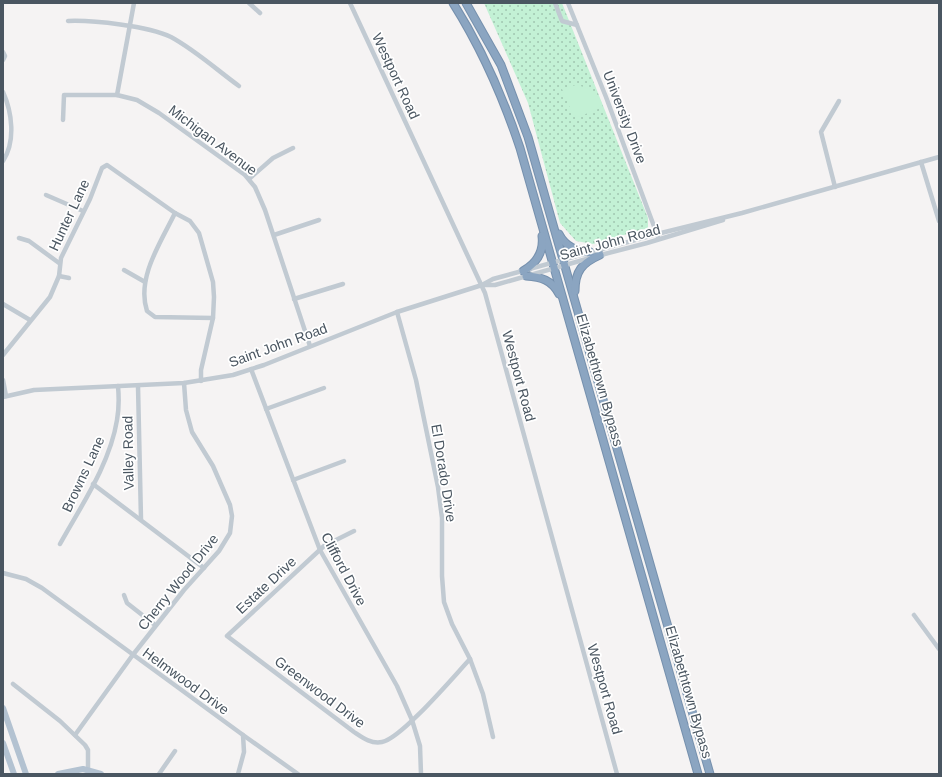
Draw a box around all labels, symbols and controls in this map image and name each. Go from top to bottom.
street label: Westport Road [369,30,423,122]
street label: University Drive [600,68,650,166]
street label: Michigan Avenue [166,102,260,179]
street label: Hunter Lane [45,177,93,253]
street label: Saint John Road [558,221,662,263]
street label: Elizabethtown Bypass [573,312,627,448]
street label: Saint John Road [227,320,329,370]
street label: Westport Road [499,329,539,423]
street label: Valley Road [119,416,137,490]
street label: El Dorado Drive [428,423,460,523]
street label: Browns Lane [58,433,108,514]
street label: Clifford Drive [318,530,370,609]
street label: Cherry Wood Drive [134,531,222,633]
street label: Estate Drive [233,553,299,617]
street label: Elizabethtown Bypass [662,624,716,760]
street label: Westport Road [584,642,626,736]
street label: Helmwood Drive [140,644,232,718]
street label: Greenwood Drive [272,653,368,731]

